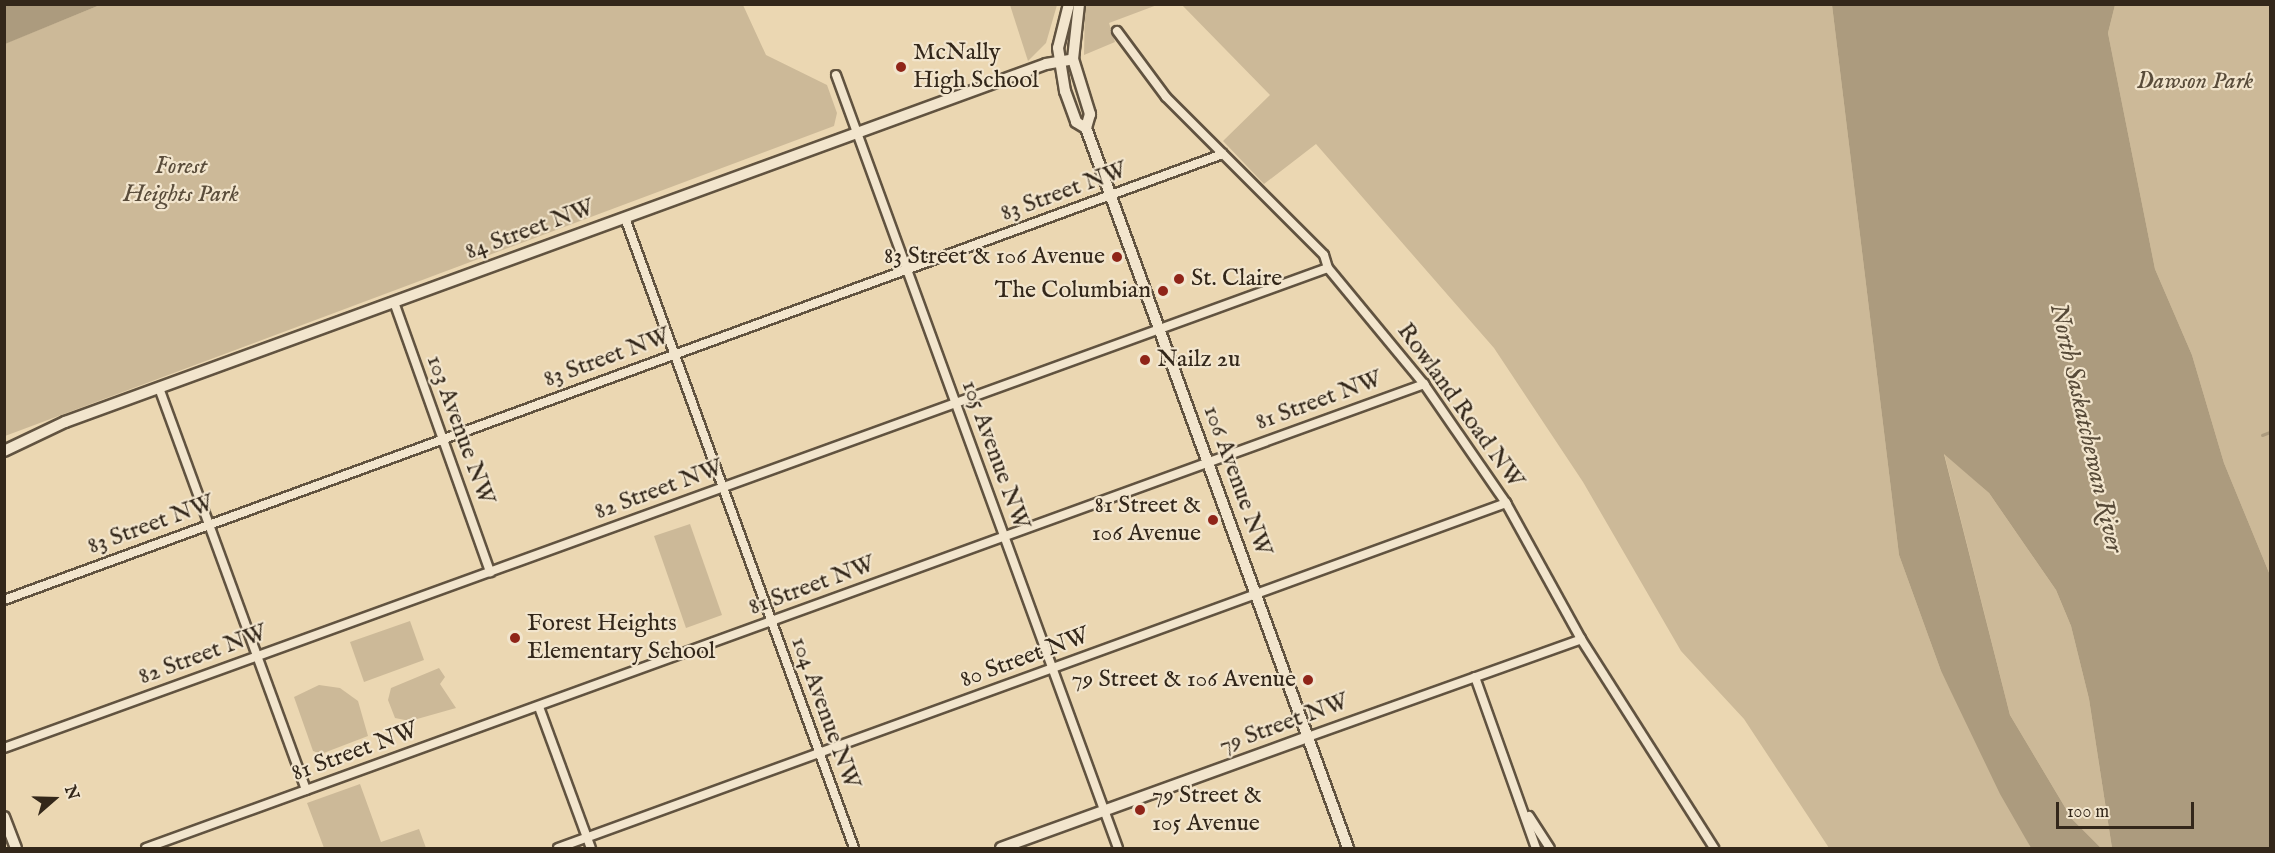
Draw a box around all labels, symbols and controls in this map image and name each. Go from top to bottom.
place label: McNally High School [913,39,1039,95]
marker: McNally High School [894,60,908,74]
park label: Dawson Park [2137,68,2253,96]
park label: Forest Heights Park [123,153,239,209]
street label: 83 Street NW [997,156,1131,228]
street label: 84 Street NW [462,193,598,267]
place label: 83 Street & 106 Avenue [884,243,1105,271]
marker: 83 Street & 106 Avenue [1110,250,1124,264]
place label: St. Claire [1191,265,1282,293]
marker: St. Claire [1172,272,1186,286]
place label: The Columbian [995,277,1151,305]
marker: The Columbian [1156,284,1170,298]
water label: North Saskatchewan River [2042,300,2130,556]
street label: Rowland Road NW [1390,318,1530,494]
street label: 83 Street NW [540,322,674,394]
place label: Nailz 2u [1157,346,1241,374]
street label: 103 Avenue NW [420,351,500,509]
marker: Nailz 2u [1138,353,1152,367]
street label: 81 Street NW [1252,365,1386,437]
street label: 105 Avenue NW [955,376,1035,534]
street label: 106 Avenue NW [1196,402,1278,560]
street label: 82 Street NW [591,453,727,527]
street label: 83 Street NW [84,489,218,561]
place label: 81 Street & 106 Avenue [1092,492,1201,548]
marker: 81 Street & 106 Avenue [1206,513,1220,527]
street label: 81 Street NW [745,550,879,622]
place label: Forest Heights Elementary School [527,610,715,666]
street label: 82 Street NW [135,618,271,692]
street label: 80 Street NW [957,621,1093,695]
marker: Forest Heights Elementary School [508,631,522,645]
street label: 104 Avenue NW [784,633,866,793]
place label: 79 Street & 106 Avenue [1072,666,1296,694]
marker: 79 Street & 106 Avenue [1301,673,1315,687]
street label: 79 Street NW [1215,687,1353,761]
street label: 81 Street NW [288,716,422,788]
north arrow [24,769,84,829]
place label: 79 Street & 105 Avenue [1152,782,1262,838]
text: N [59,783,83,803]
scale bar [2059,790,2197,828]
text: 100 m [2067,801,2109,824]
marker: 79 Street & 105 Avenue [1133,803,1147,817]

